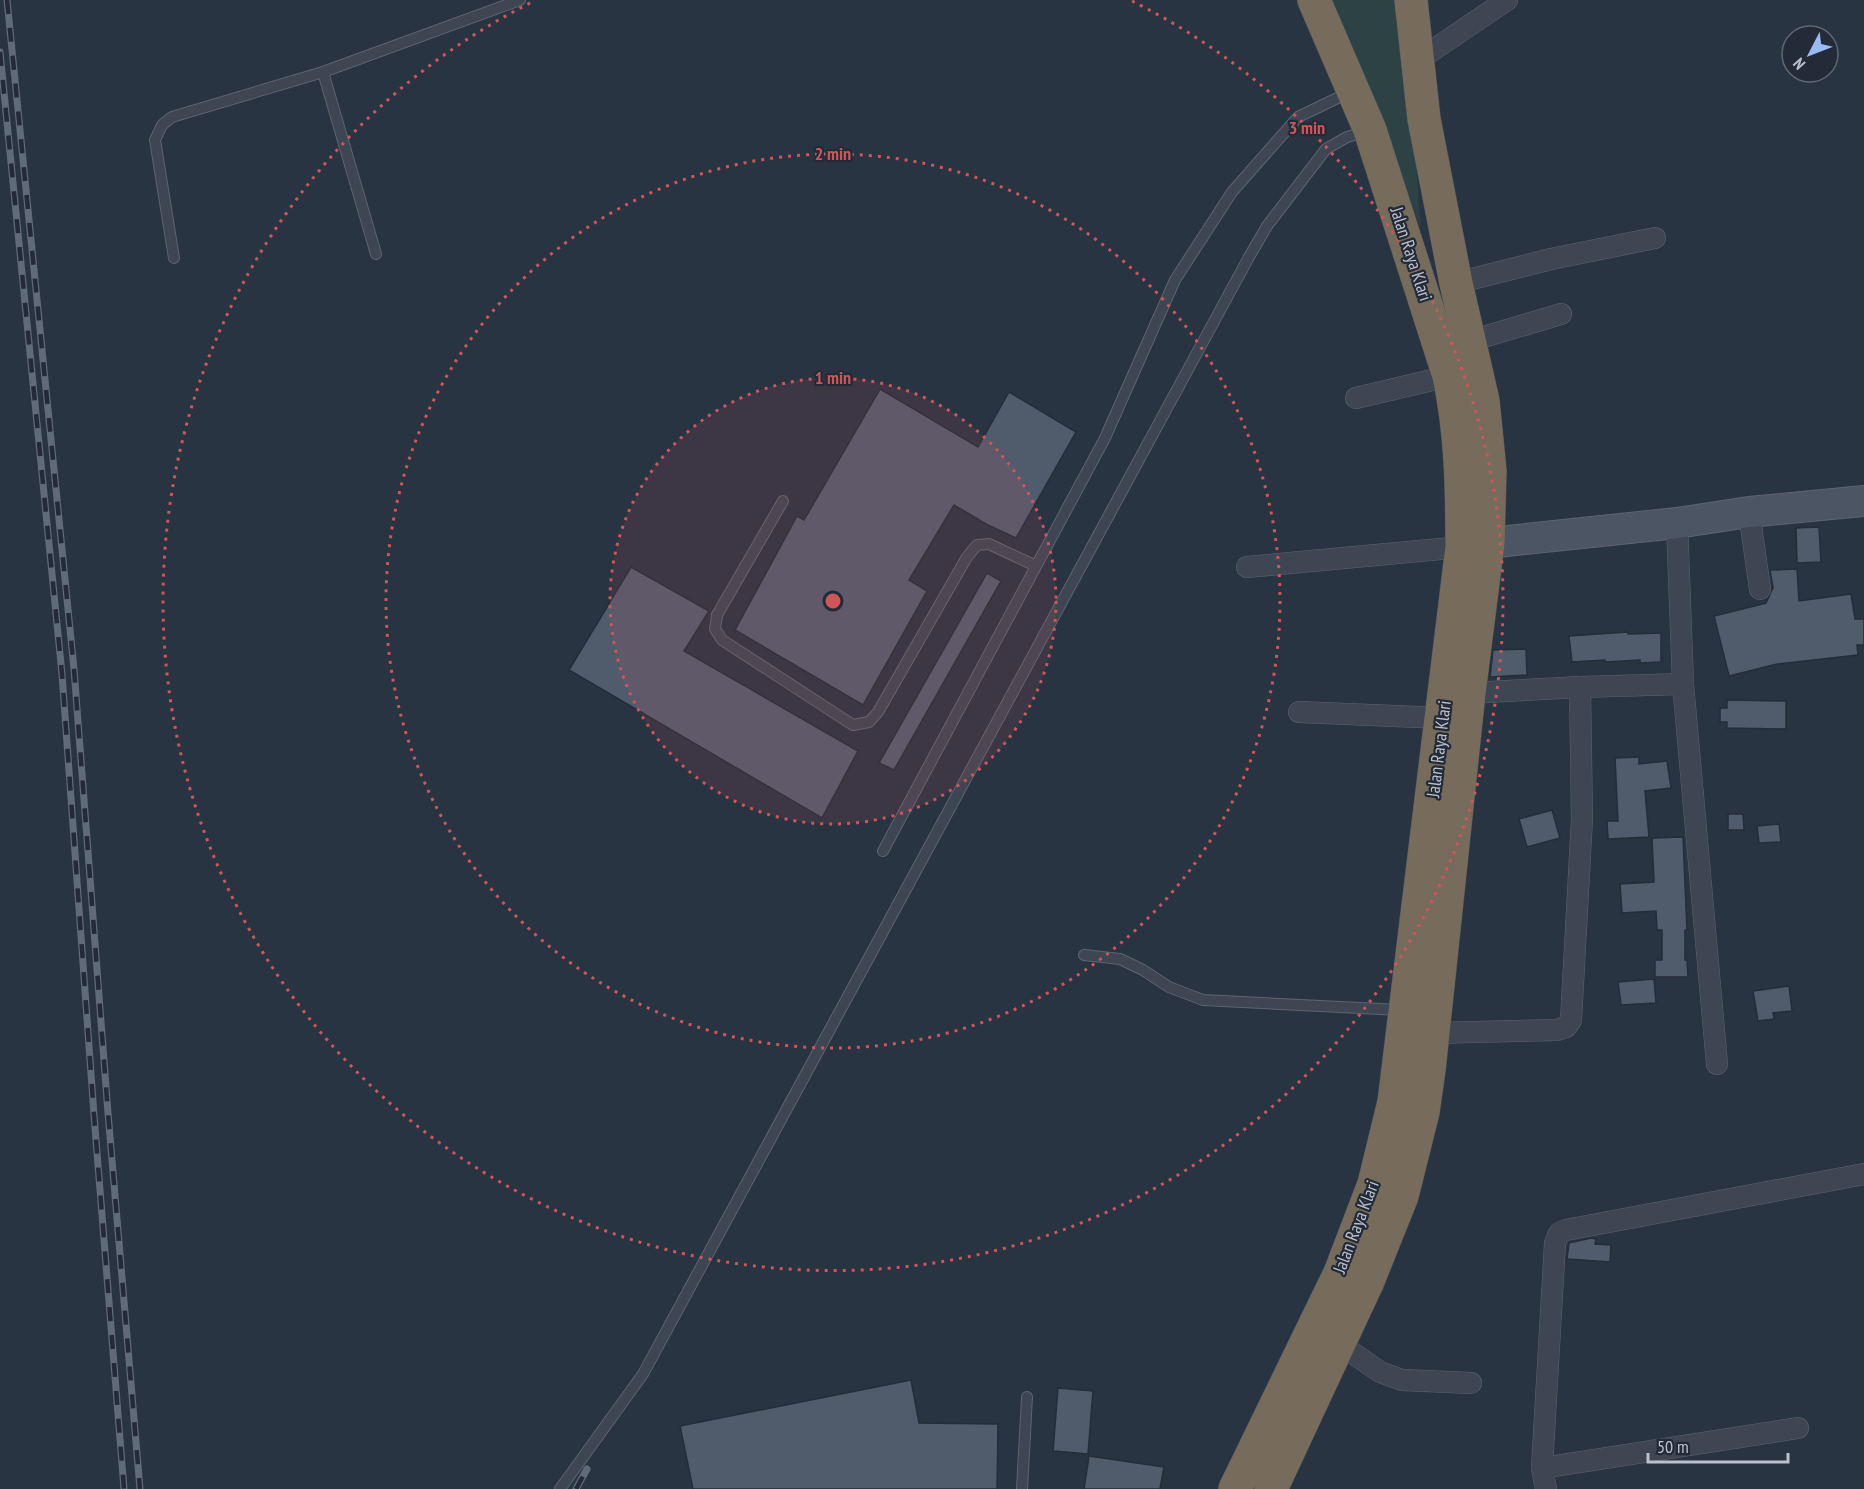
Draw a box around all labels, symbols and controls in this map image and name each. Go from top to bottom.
north arrow [1780,24,1840,84]
text: N [1789,54,1809,74]
text: 3 min [1289,116,1325,139]
text: 2 min [815,142,851,165]
street label: Jalan Raya Klari [1385,203,1437,304]
text: 1 min [815,366,851,389]
centre of rings [823,591,843,611]
street label: Jalan Raya Klari [1421,699,1456,800]
street label: Jalan Raya Klari [1327,1177,1384,1277]
scale bar [1648,1426,1788,1464]
text: 50 m [1657,1435,1689,1458]

